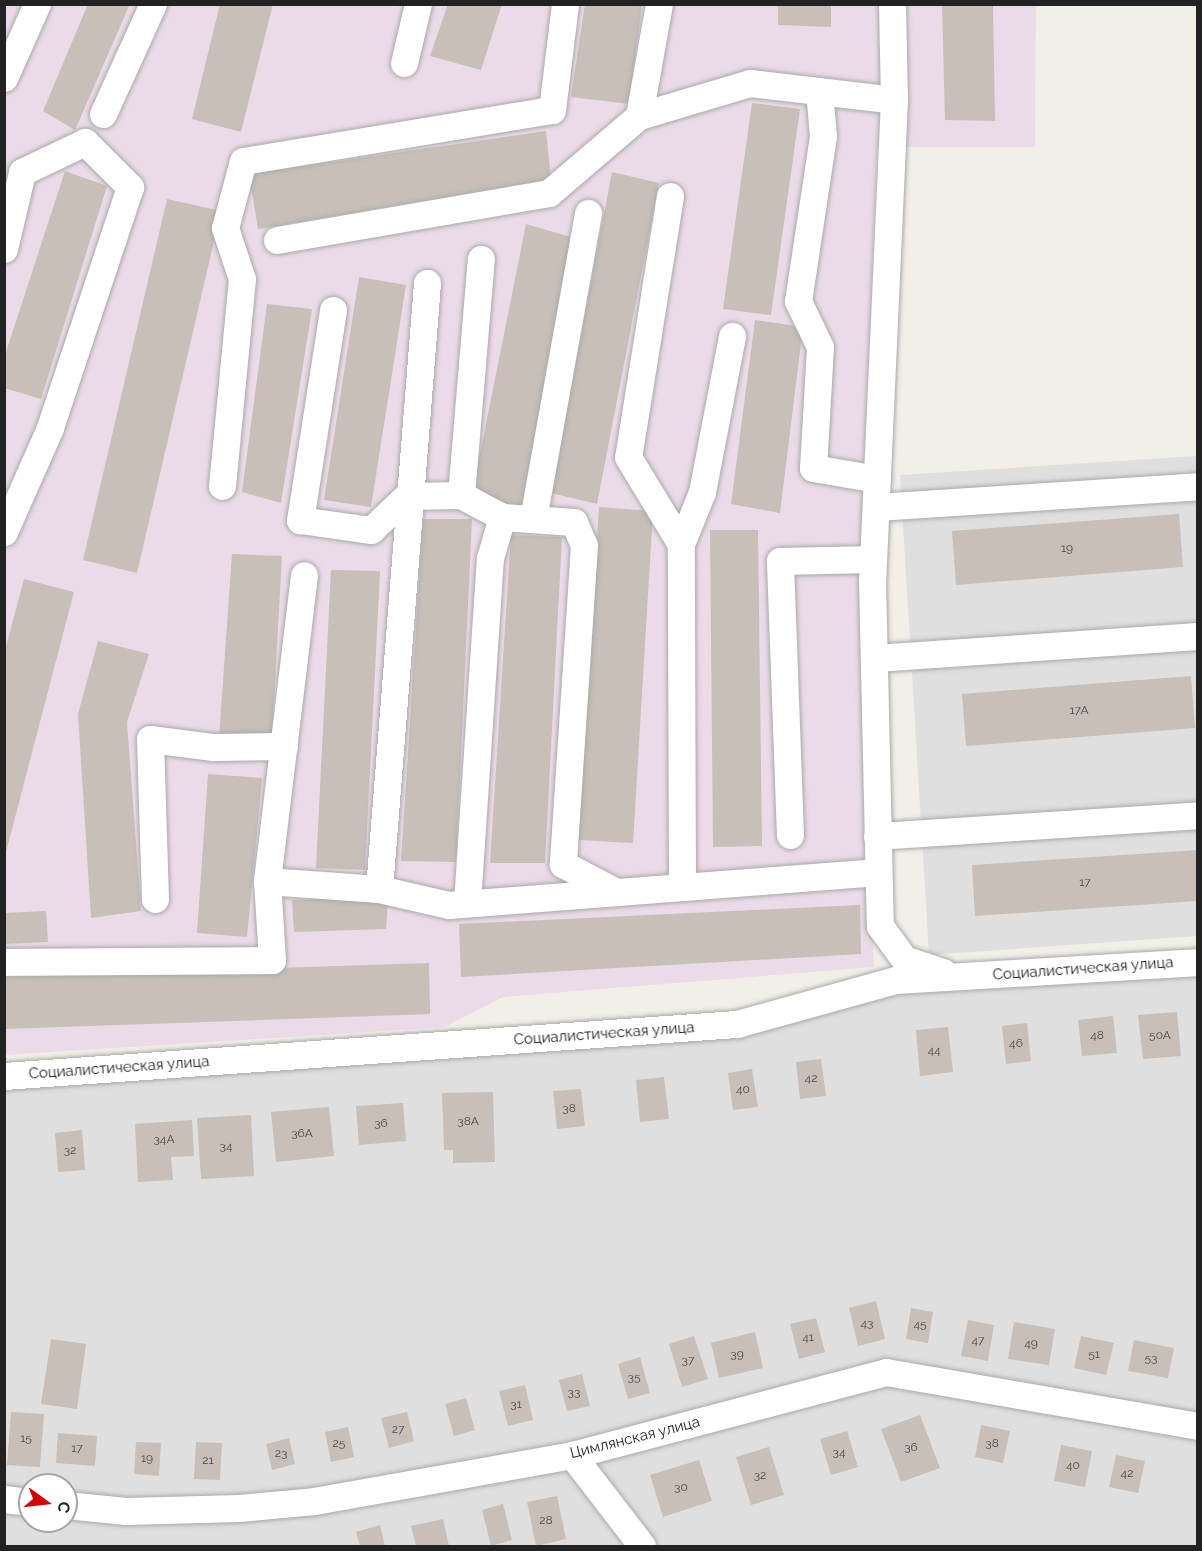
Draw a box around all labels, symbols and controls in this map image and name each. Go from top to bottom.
house number: 19 [1061,542,1073,556]
house number: 17А [1069,704,1089,718]
house number: 17 [1079,876,1091,890]
street label: Социалистическая улица [992,954,1174,984]
street label: Социалистическая улица [513,1019,695,1049]
house number: 48 [1090,1029,1104,1043]
house number: 50А [1149,1029,1171,1043]
house number: 46 [1009,1037,1023,1051]
house number: 44 [927,1044,941,1058]
street label: Социалистическая улица [28,1053,210,1083]
house number: 42 [805,1072,817,1086]
house number: 40 [736,1083,750,1097]
house number: 38 [562,1102,576,1116]
house number: 38А [457,1115,479,1129]
house number: 36 [374,1117,388,1131]
house number: 36А [291,1127,313,1141]
house number: 34А [153,1133,175,1147]
house number: 34 [220,1140,232,1154]
house number: 32 [64,1144,76,1158]
house number: 43 [861,1317,873,1331]
house number: 45 [913,1318,927,1332]
house number: 41 [802,1331,814,1345]
house number: 47 [972,1334,984,1348]
house number: 49 [1024,1337,1038,1351]
house number: 39 [730,1348,744,1362]
house number: 51 [1088,1348,1100,1362]
house number: 53 [1145,1352,1157,1366]
house number: 37 [682,1354,694,1368]
house number: 35 [628,1371,640,1385]
house number: 33 [568,1386,580,1400]
house number: 31 [510,1398,522,1412]
street label: Цимлянская улица [568,1413,702,1463]
house number: 27 [392,1423,404,1437]
house number: 15 [20,1432,32,1446]
house number: 25 [333,1437,345,1451]
house number: 38 [985,1437,999,1451]
house number: 36 [904,1441,918,1455]
house number: 17 [71,1442,83,1456]
house number: 34 [833,1446,845,1460]
house number: 23 [275,1447,287,1461]
house number: 19 [141,1452,153,1466]
house number: 21 [202,1454,214,1468]
house number: 40 [1066,1459,1080,1473]
house number: 42 [1121,1467,1133,1481]
house number: 32 [754,1469,766,1483]
north arrow [18,1473,78,1533]
house number: 30 [674,1481,688,1495]
text: С [53,1499,75,1515]
house number: 28 [539,1514,553,1528]

